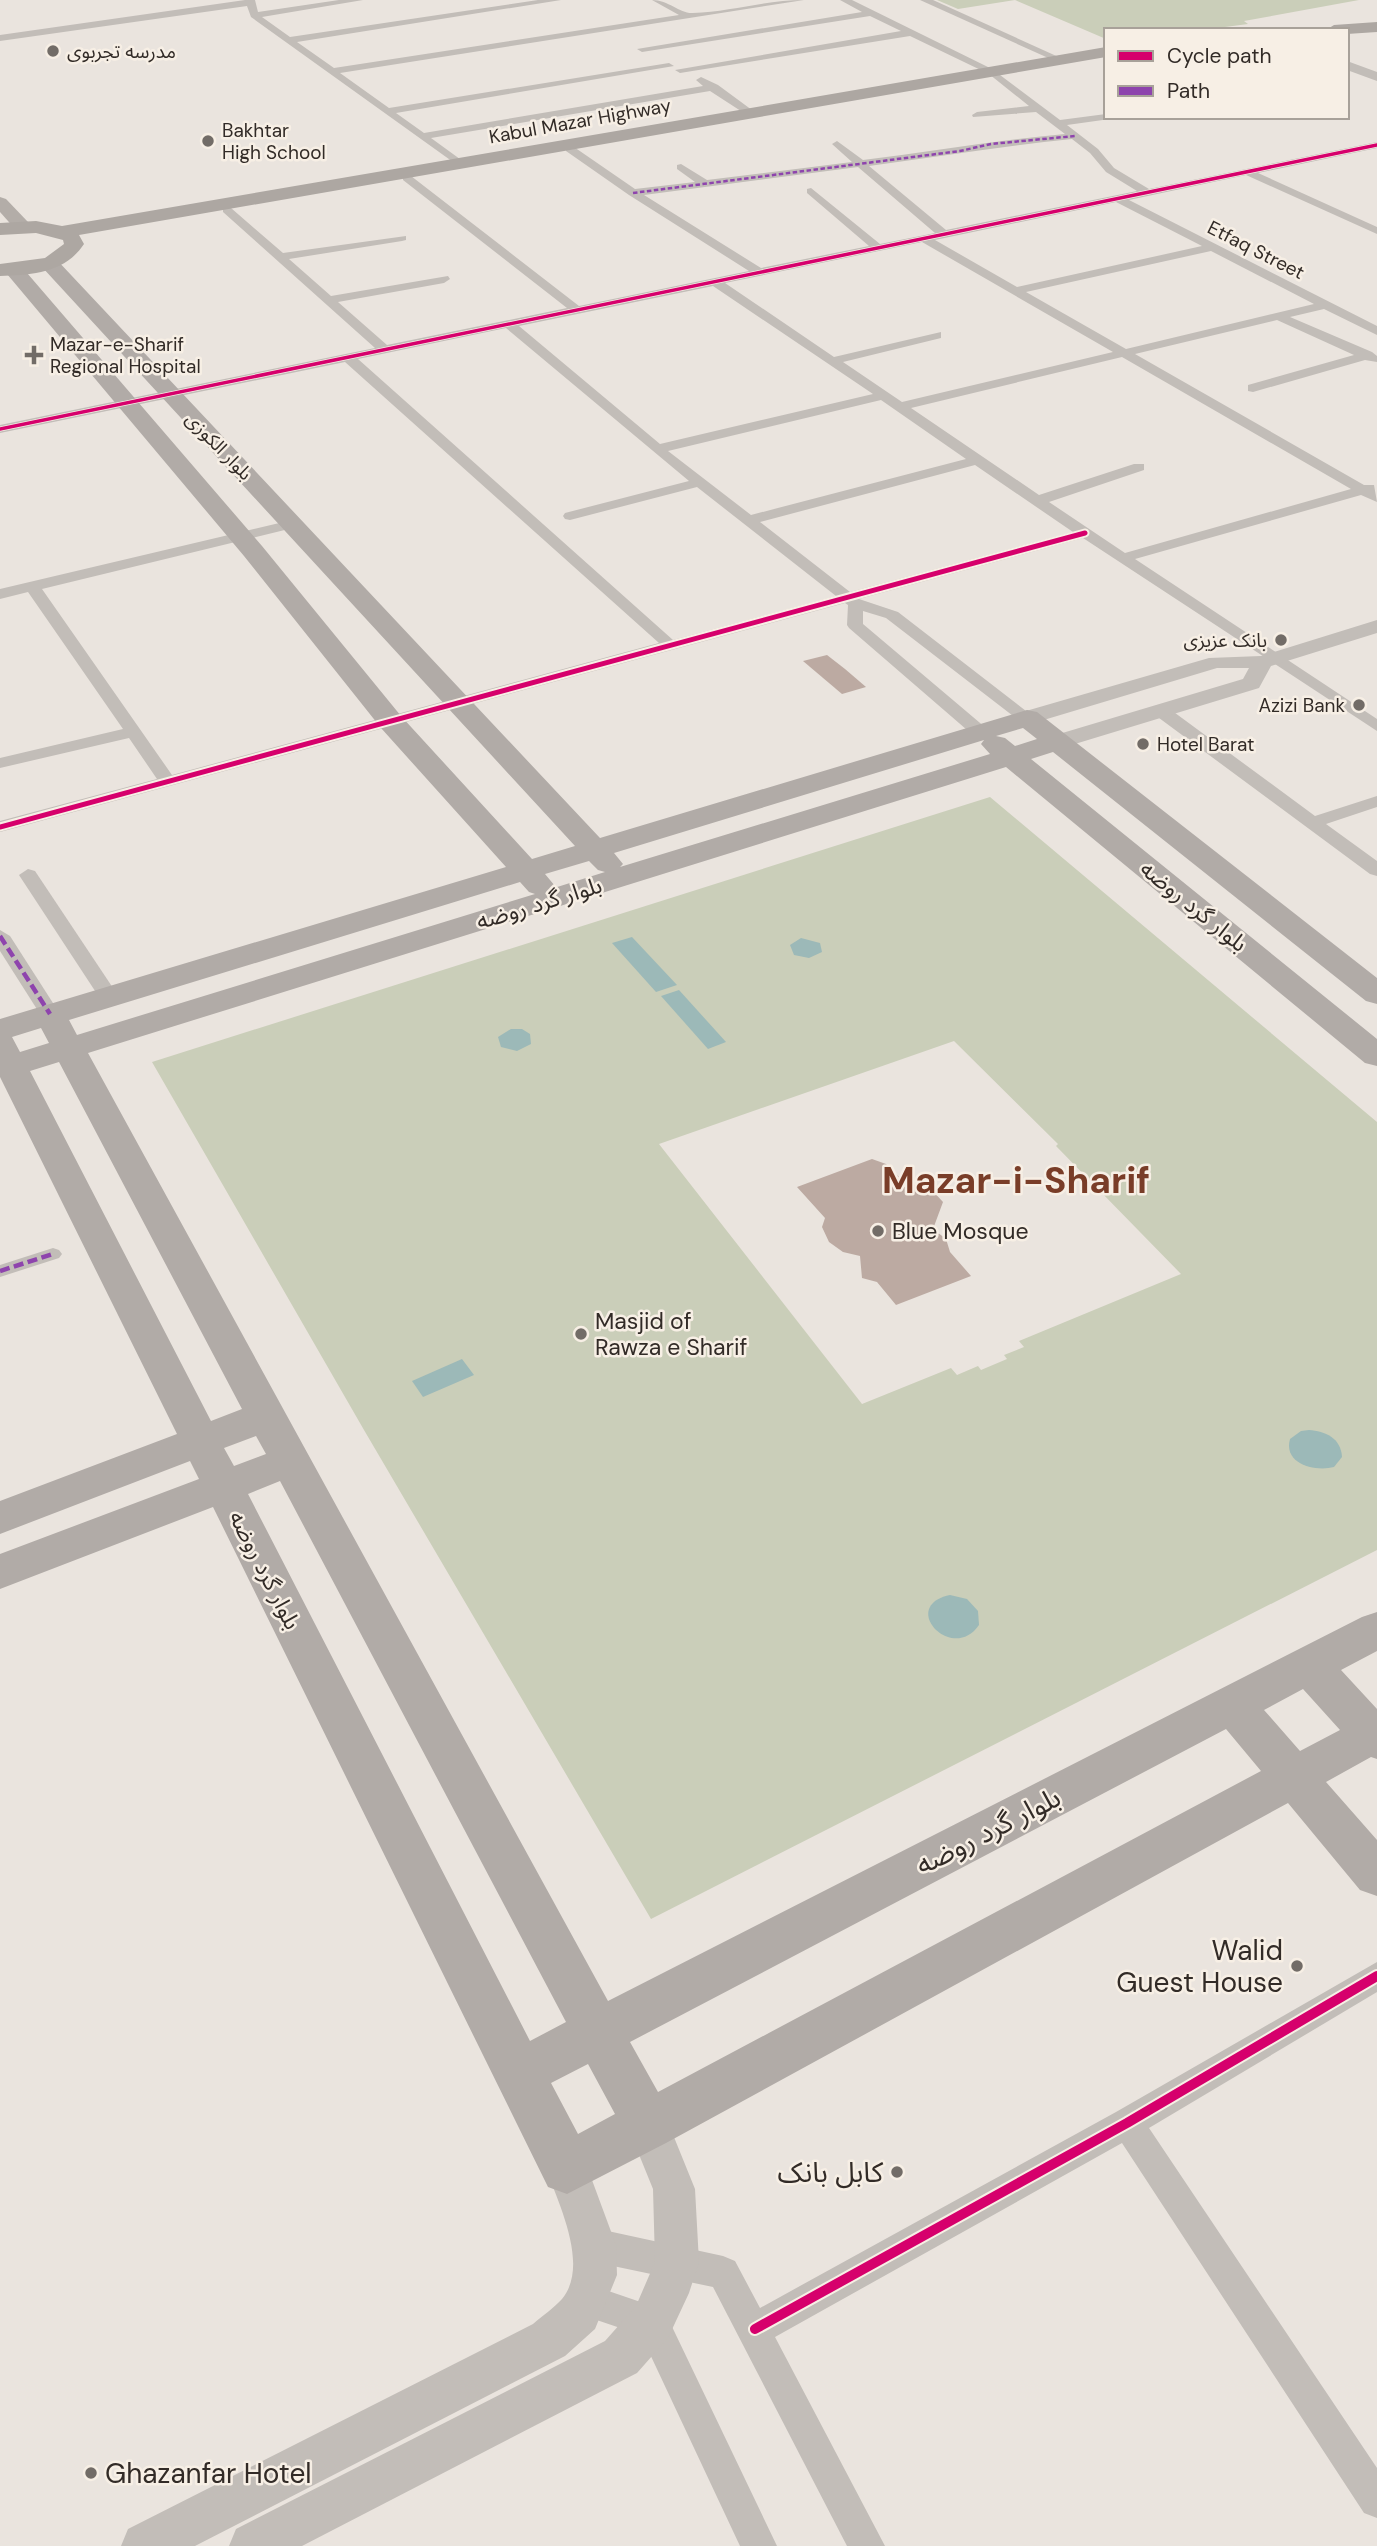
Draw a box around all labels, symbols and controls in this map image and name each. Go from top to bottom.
legend [1104,28,1349,119]
place label: مدرسه تجربوى [67,39,176,64]
text: Cycle path [1167,42,1272,70]
marker: مدرسه تجربوى [45,43,61,59]
text: Path [1167,77,1210,105]
street label: Kabul Mazar Highway [487,93,673,149]
place label: Bakhtar High School [222,118,326,165]
marker: Bakhtar High School [200,133,216,149]
street label: Etfaq Street [1203,215,1309,285]
place label: Mazar-e-Sharif Regional Hospital [50,332,201,379]
marker: Mazar-e-Sharif Regional Hospital [24,345,44,365]
street label: بلوار الکوزی [180,406,258,486]
place label: بانک عزیزی [1184,628,1267,653]
marker: بانک عزیزی [1273,632,1289,648]
place label: Azizi Bank [1259,693,1345,718]
marker: Azizi Bank [1351,697,1367,713]
place label: Hotel Barat [1157,732,1254,757]
marker: Hotel Barat [1135,736,1151,752]
street label: بلوار گرد روضه [1134,854,1254,958]
street label: بلوار گرد روضه [473,870,605,936]
district label: Mazar-i-Sharif [882,1156,1150,1204]
place label: Blue Mosque [892,1216,1029,1246]
marker: Blue Mosque [870,1223,886,1239]
place label: Masjid of Rawza e Sharif [595,1306,748,1362]
marker: Masjid of Rawza e Sharif [573,1326,589,1342]
street label: بلوار گرد روضه [222,1505,308,1635]
street label: بلوار گرد روضه [909,1779,1067,1883]
place label: Walid Guest House [1116,1932,1283,2001]
marker: Walid Guest House [1289,1958,1305,1974]
place label: کابل بانک [777,2154,883,2191]
marker: کابل بانک [889,2164,905,2180]
place label: Ghazanfar Hotel [105,2455,312,2492]
marker: Ghazanfar Hotel [83,2465,99,2481]

